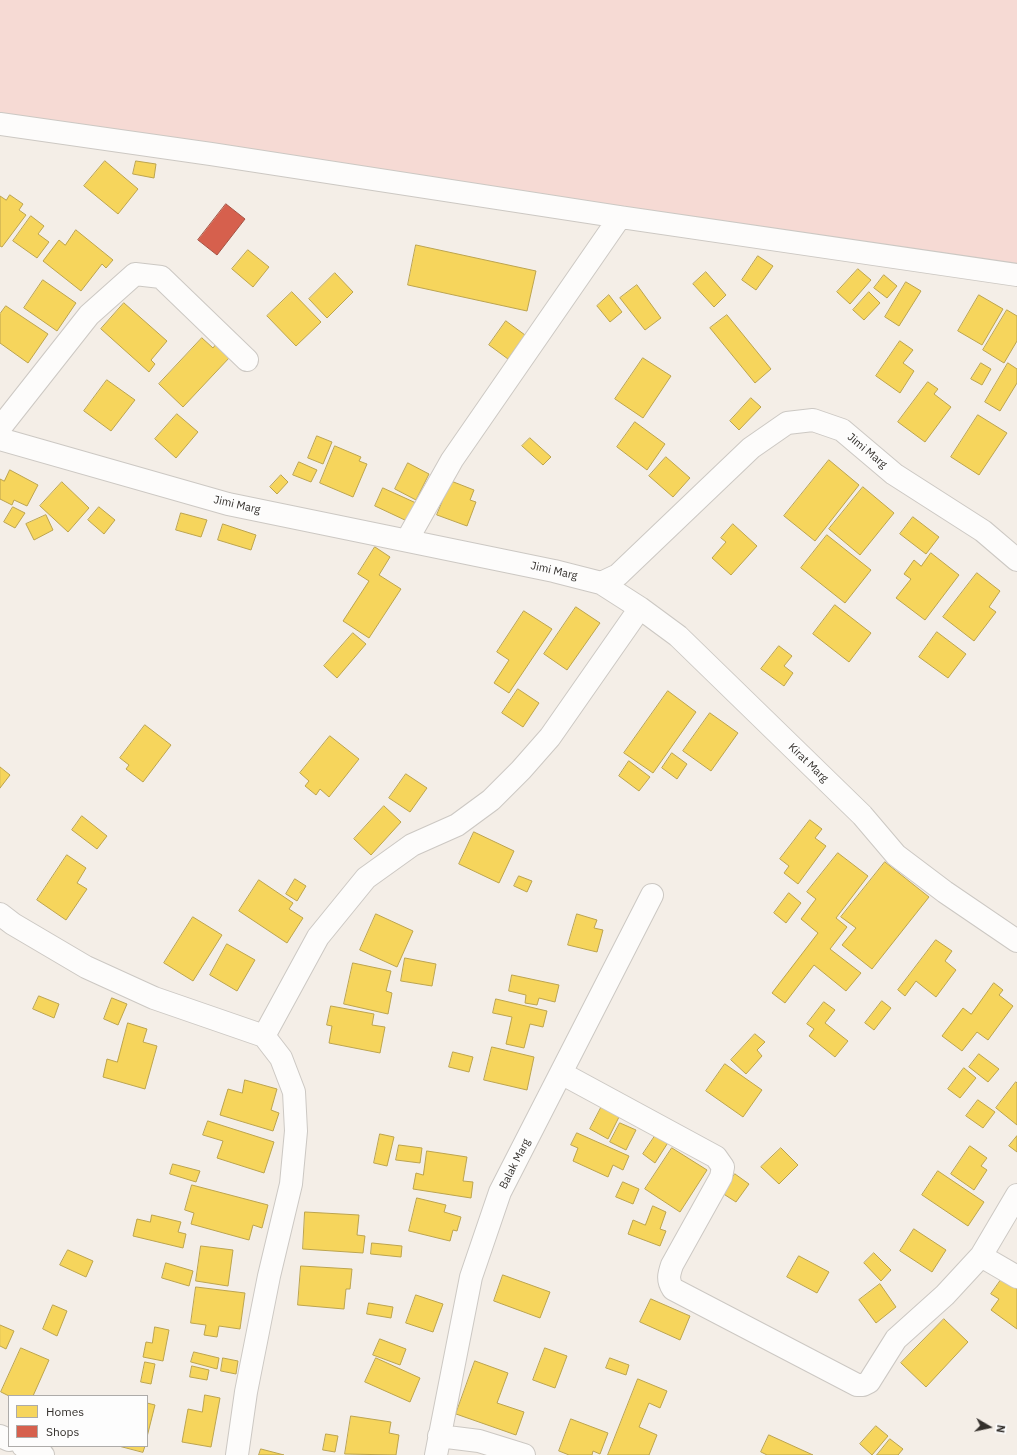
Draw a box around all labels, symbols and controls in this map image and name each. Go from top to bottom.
street label: Jimi Marg [844,431,890,471]
street label: Jimi Marg [212,493,262,517]
street label: Jimi Marg [529,559,579,583]
street label: Kirat Marg [785,741,831,785]
street label: Balak Marg [497,1137,533,1191]
legend [8,1395,148,1447]
text: Homes [46,1404,84,1419]
north arrow [969,1407,1009,1447]
text: Shops [46,1424,79,1439]
text: N [993,1424,1008,1434]

